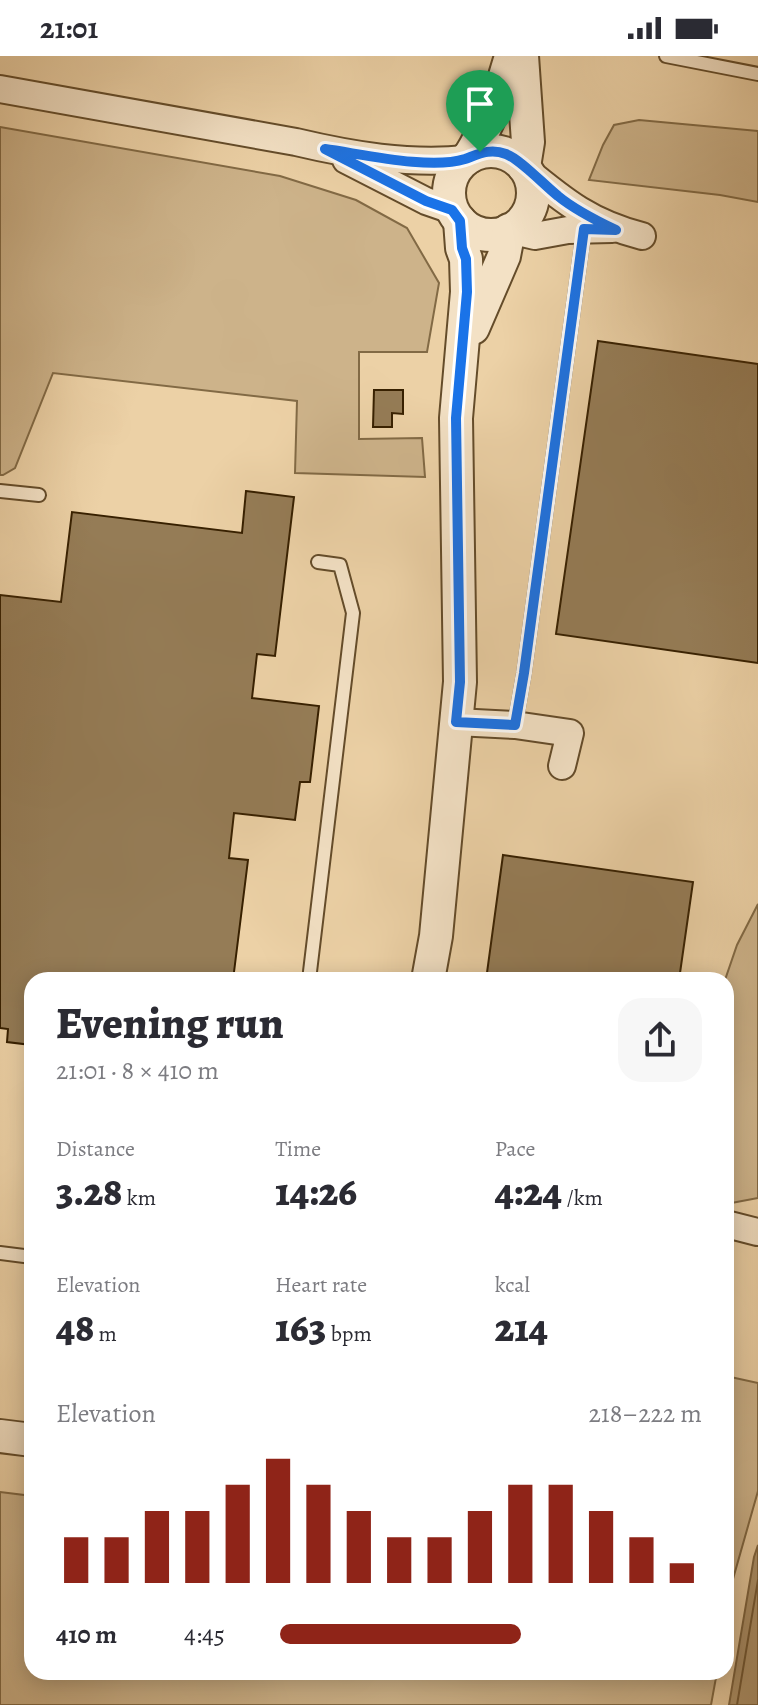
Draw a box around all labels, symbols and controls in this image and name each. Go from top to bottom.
text: 21:01 [40,8,98,48]
pin [446,70,514,152]
icon: arrive [458,82,502,126]
text: Evening run [56,993,284,1053]
button: share [618,998,702,1082]
text: 21:01 · 8 × 410 m [56,1053,219,1088]
text: Distance [56,1134,135,1164]
text: Time [275,1134,321,1164]
text: Pace [495,1134,535,1164]
text: 3.28 [56,1164,122,1219]
text: 14:26 [275,1164,357,1219]
text: 4:24 [495,1164,562,1219]
text: km [122,1183,156,1213]
text: /km [562,1183,603,1213]
text: Elevation [56,1270,140,1300]
text: Heart rate [275,1270,367,1300]
text: kcal [495,1270,530,1300]
text: 48 [56,1300,94,1355]
text: 163 [275,1300,326,1355]
text: 214 [495,1300,548,1355]
text: m [94,1319,117,1349]
text: bpm [326,1319,372,1349]
text: Elevation [56,1396,156,1431]
text: 218–222 m [589,1396,702,1431]
text: 410 m [56,1617,117,1652]
text: 4:45 [184,1617,225,1652]

